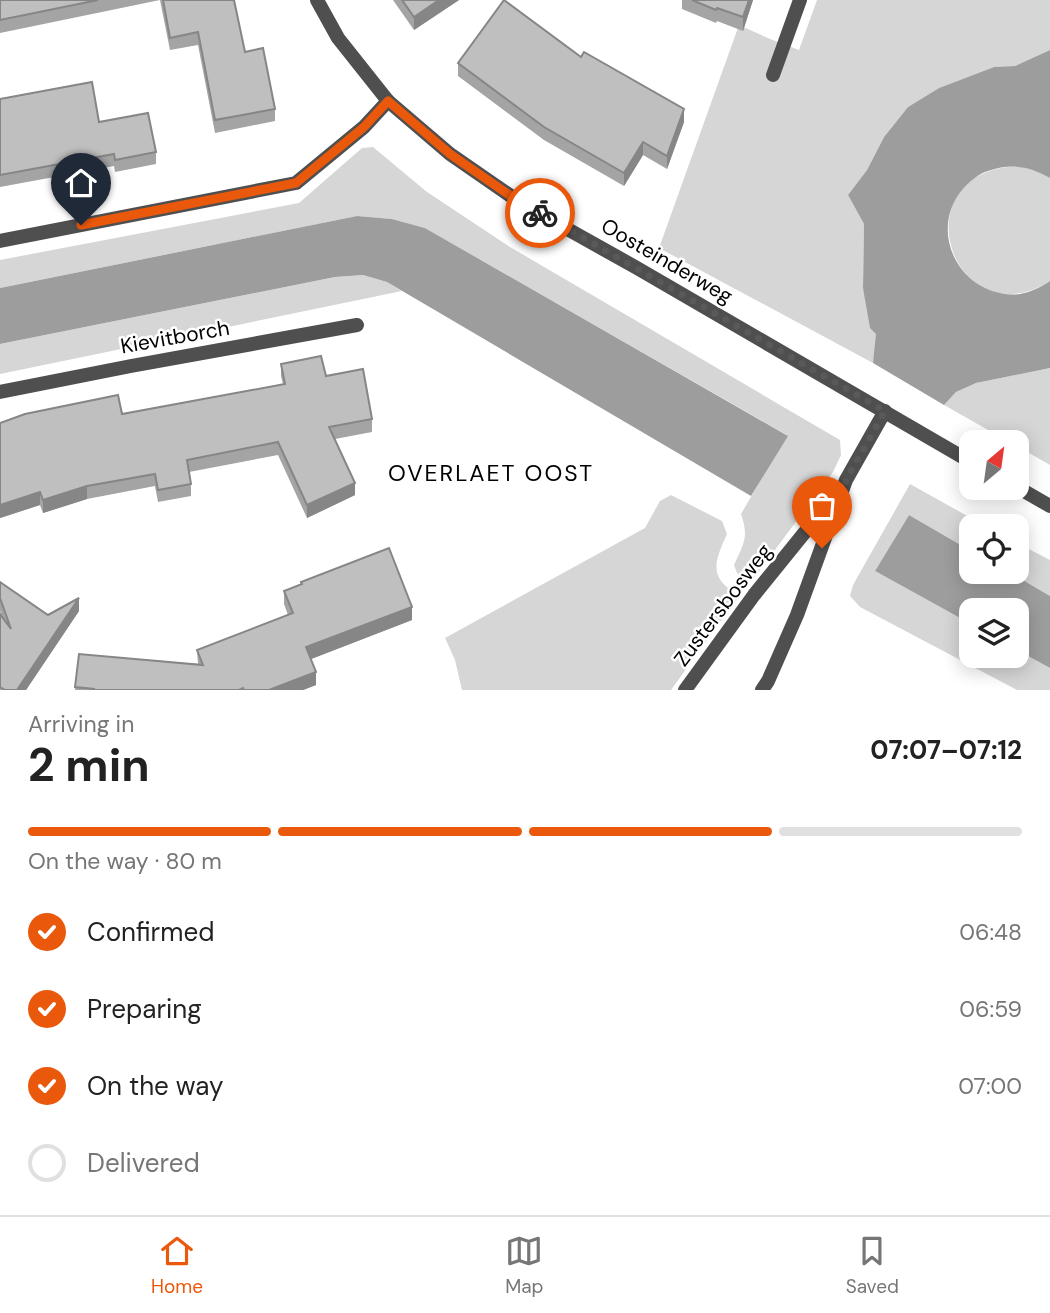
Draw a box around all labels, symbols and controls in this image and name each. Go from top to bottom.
pin [51,153,111,225]
icon: home [62,164,100,202]
courier [505,178,575,248]
icon: bike [521,194,559,232]
street label: Oosteinderweg [596,212,738,310]
street label: Kievitborch [118,314,232,360]
north arrow [959,430,1029,500]
map controls [959,430,1029,668]
district label: OVERLAET OOST [388,458,594,488]
pin [792,476,852,548]
icon: bag [803,487,841,525]
button: locate [959,514,1029,584]
street label: Zustersbosweg [668,538,778,672]
button: layers [959,598,1029,668]
text: Arriving in [28,709,134,739]
text: 07:07–07:12 [870,733,1022,767]
text: 2 min [28,735,150,795]
text: On the way · 80 m [28,846,222,876]
icon: check [28,913,66,951]
text: Confirmed [87,915,214,949]
text: 06:48 [959,917,1022,947]
icon: check [28,990,66,1028]
text: Preparing [87,992,202,1026]
text: 06:59 [959,994,1022,1024]
icon: check [28,1067,66,1105]
text: On the way [87,1069,223,1103]
text: 07:00 [958,1071,1022,1101]
text: Delivered [87,1146,200,1180]
tab: Home [151,1232,203,1299]
tab: Map [505,1232,543,1299]
tab: Saved [846,1232,899,1299]

